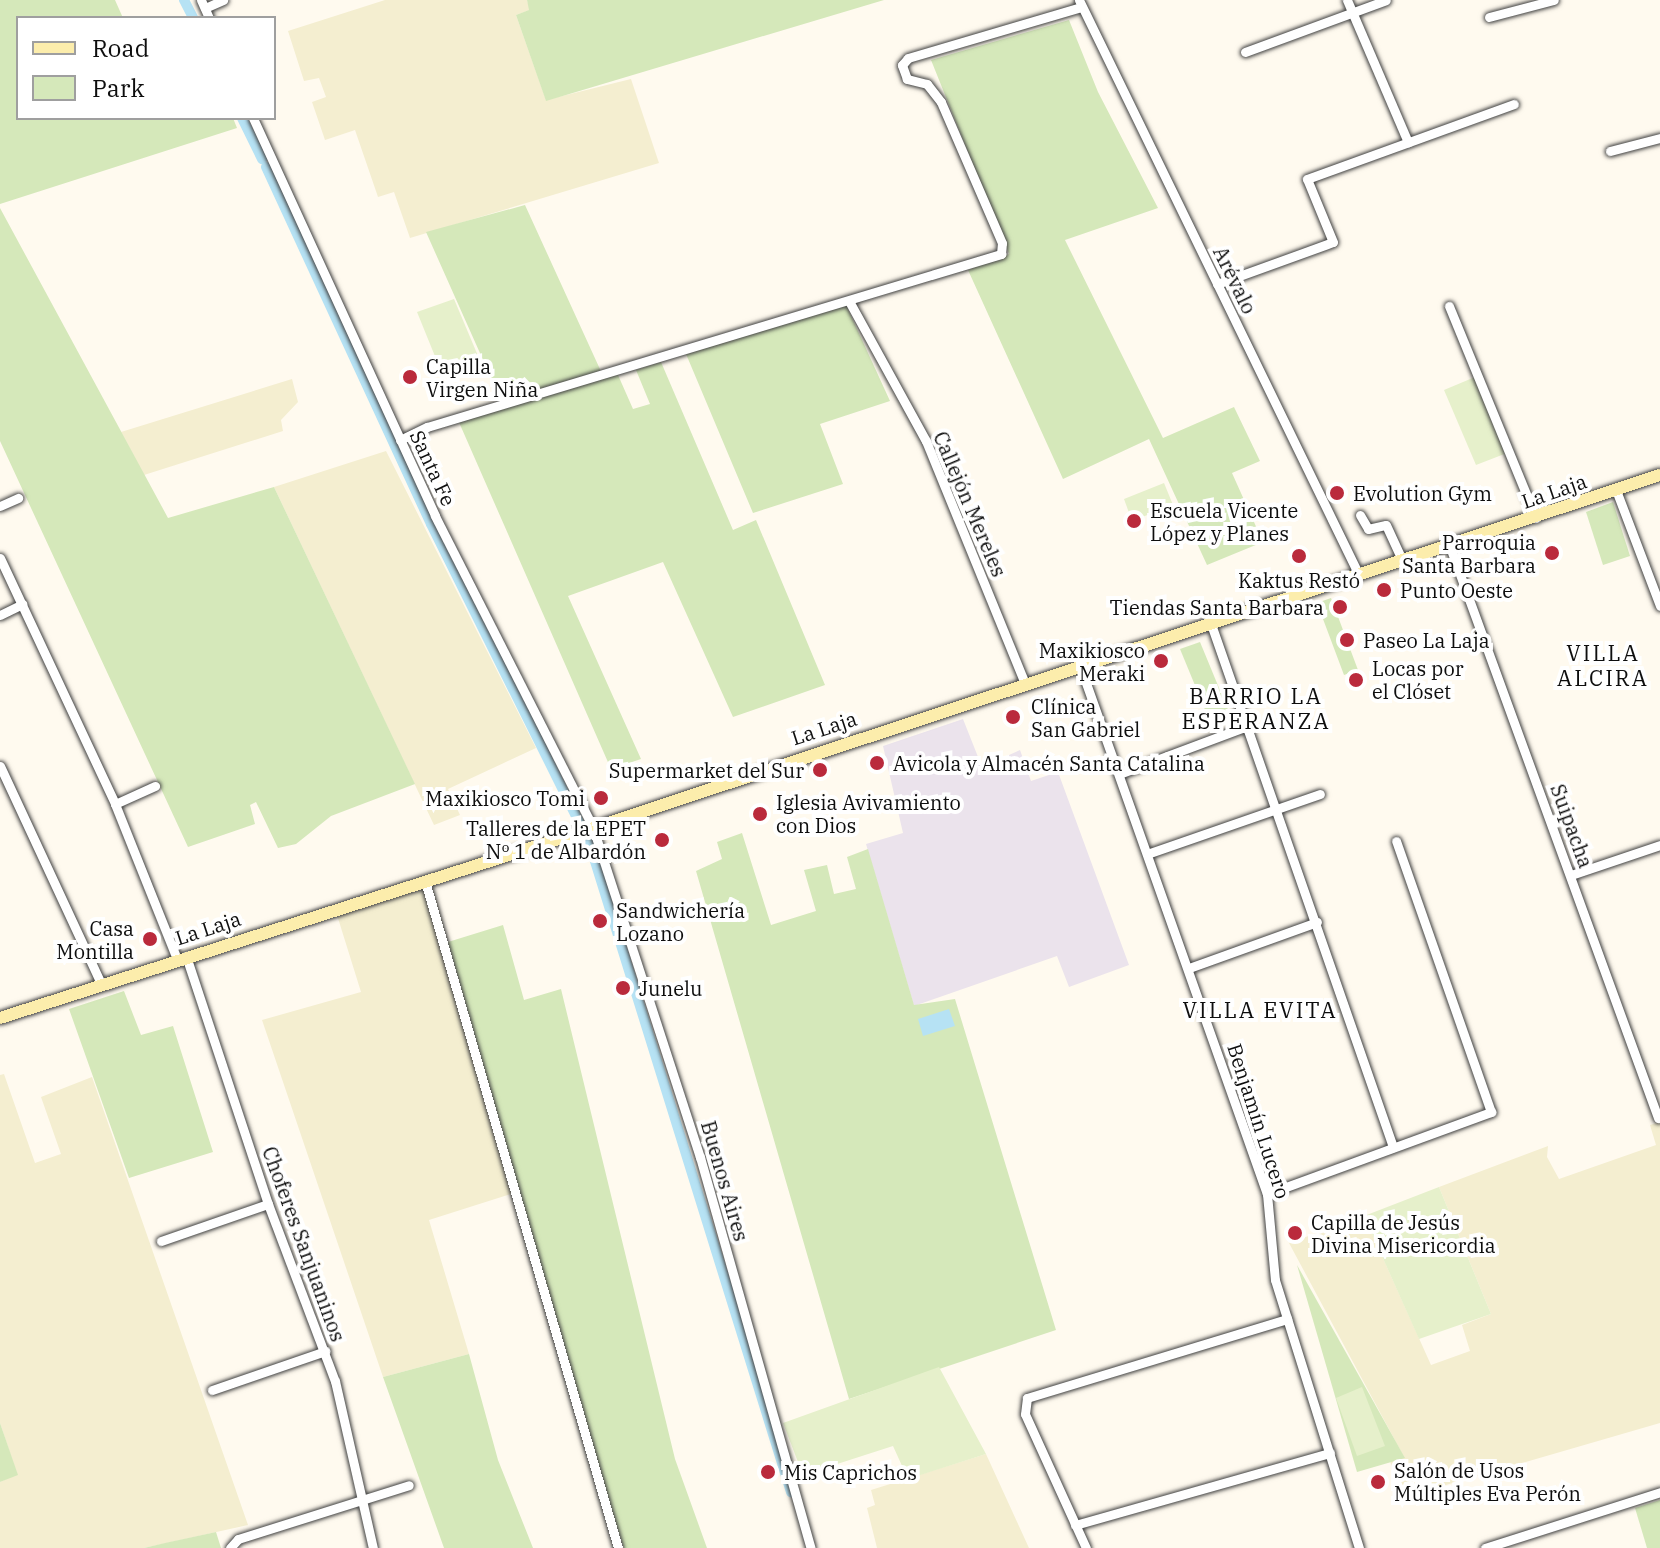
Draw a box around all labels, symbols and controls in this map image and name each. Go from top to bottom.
legend [16,16,276,120]
text: Road [92,32,149,64]
text: Park [92,72,144,104]
street label: Arévalo [1208,242,1262,318]
place label: Capilla Virgen Niña [426,354,538,401]
marker: Capilla Virgen Niña [401,368,419,386]
street label: Santa Fe [405,426,461,510]
street label: Callejón Mereles [929,428,1011,580]
street label: La Laja [1518,469,1590,513]
place label: Evolution Gym [1353,481,1492,505]
marker: Evolution Gym [1328,484,1346,502]
place label: Escuela Vicente López y Planes [1150,498,1298,545]
marker: Escuela Vicente López y Planes [1125,512,1143,530]
place label: Parroquia Santa Barbara [1402,530,1536,577]
marker: Parroquia Santa Barbara [1543,544,1561,562]
marker: Kaktus Restó [1290,547,1308,565]
place label: Kaktus Restó [1238,568,1360,592]
place label: Punto Oeste [1400,578,1513,602]
marker: Punto Oeste [1375,581,1393,599]
place label: Tiendas Santa Barbara [1110,595,1324,619]
marker: Tiendas Santa Barbara [1331,598,1349,616]
place label: Paseo La Laja [1363,628,1490,652]
marker: Paseo La Laja [1338,631,1356,649]
place label: Maxikiosco Meraki [1039,638,1145,685]
district label: VILLA ALCIRA [1557,639,1649,690]
marker: Maxikiosco Meraki [1152,652,1170,670]
place label: Locas por el Clóset [1372,656,1464,703]
marker: Locas por el Clóset [1347,671,1365,689]
district label: BARRIO LA ESPERANZA [1181,682,1331,734]
place label: Clínica San Gabriel [1031,694,1140,741]
street label: La Laja [788,706,860,750]
marker: Clínica San Gabriel [1002,706,1024,728]
place label: Avicola y Almacén Santa Catalina [893,751,1205,775]
marker: Avicola y Almacén Santa Catalina [868,754,886,772]
place label: Supermarket del Sur [609,758,804,782]
marker: Supermarket del Sur [811,761,829,779]
street label: Suipacha [1546,781,1598,871]
place label: Maxikiosco Tomi [425,786,585,810]
marker: Maxikiosco Tomi [592,789,610,807]
place label: Iglesia Avivamiento con Dios [776,790,961,837]
marker: Iglesia Avivamiento con Dios [751,805,769,823]
place label: Talleres de la EPET Nº 1 de Albardón [466,816,646,863]
marker: Talleres de la EPET Nº 1 de Albardón [653,831,671,849]
place label: Sandwichería Lozano [616,898,745,945]
street label: La Laja [172,906,244,950]
marker: Sandwichería Lozano [591,912,609,930]
place label: Casa Montilla [56,916,134,963]
marker: Casa Montilla [141,930,159,948]
place label: Junelu [639,976,702,1000]
marker: Junelu [614,979,632,997]
district label: VILLA EVITA [1182,997,1338,1023]
street label: Benjamín Lucero [1223,1040,1295,1202]
street label: Buenos Aires [696,1118,754,1244]
street label: Choferes Sanjuaninos [258,1143,350,1345]
place label: Capilla de Jesús Divina Misericordia [1311,1210,1496,1257]
marker: Capilla de Jesús Divina Misericordia [1286,1224,1304,1242]
place label: Salón de Usos Múltiples Eva Perón [1394,1458,1581,1505]
place label: Mis Caprichos [784,1460,917,1484]
marker: Mis Caprichos [759,1463,777,1481]
marker: Salón de Usos Múltiples Eva Perón [1369,1473,1387,1491]

